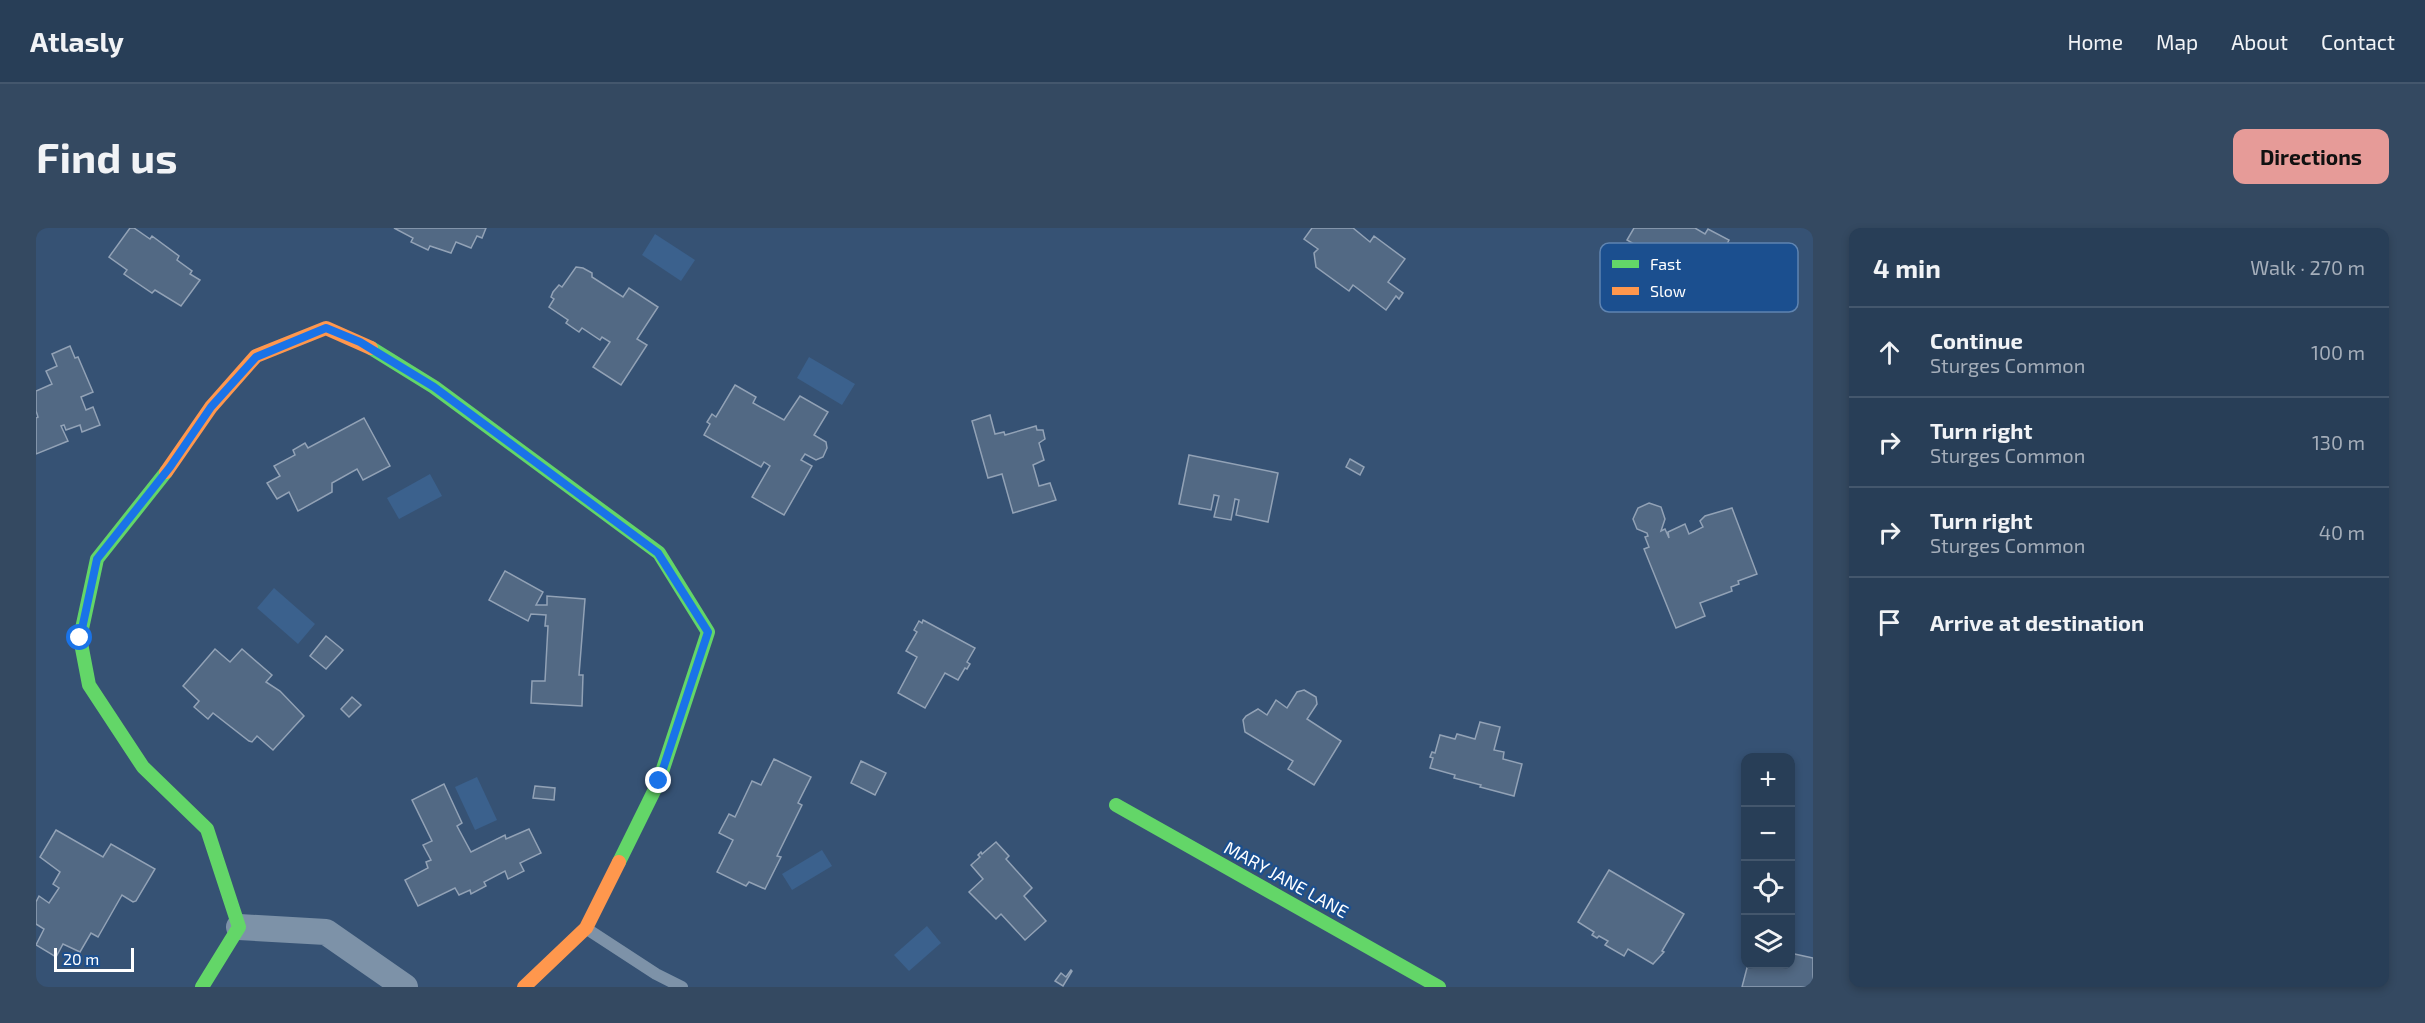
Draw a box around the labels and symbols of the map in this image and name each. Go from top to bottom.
legend [1600,243,1798,312]
text: Fast [1650,254,1681,273]
text: Slow [1650,281,1686,300]
route start [66,624,92,650]
route end [645,767,671,793]
street label: MARY JANE LANE [1221,836,1352,922]
scale bar [54,945,134,972]

